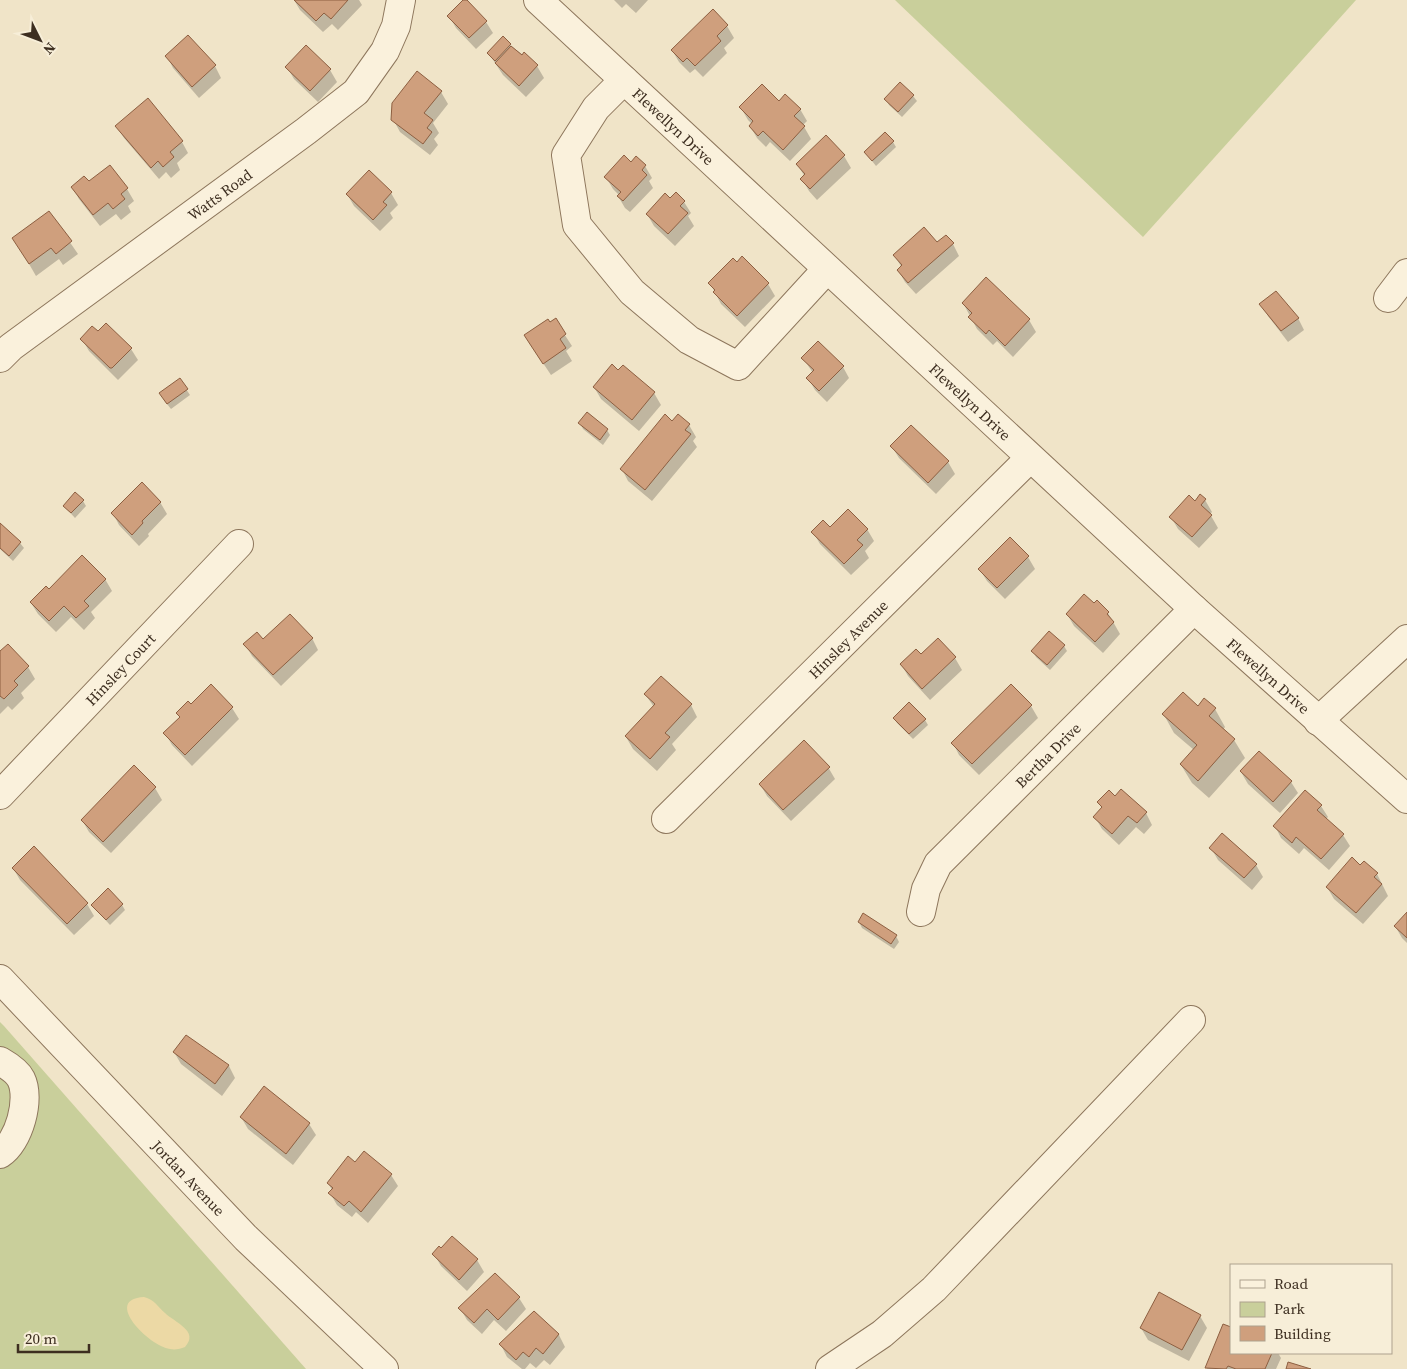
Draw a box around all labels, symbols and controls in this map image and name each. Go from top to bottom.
north arrow [15,15,65,65]
text: N [39,38,61,59]
street label: Flewellyn Drive [628,83,719,169]
street label: Watts Road [183,163,256,225]
street label: Flewellyn Drive [925,358,1016,445]
street label: Hinsley Avenue [803,594,892,683]
street label: Hinsley Court [80,628,160,710]
street label: Flewellyn Drive [1222,633,1315,718]
street label: Bertha Drive [1010,717,1085,792]
street label: Jordan Avenue [147,1134,230,1221]
legend [1230,1264,1392,1354]
text: Road [1274,1273,1308,1294]
text: Park [1274,1298,1306,1319]
scale bar [18,1322,89,1354]
text: Building [1274,1323,1331,1344]
text: 20 m [25,1328,57,1349]

